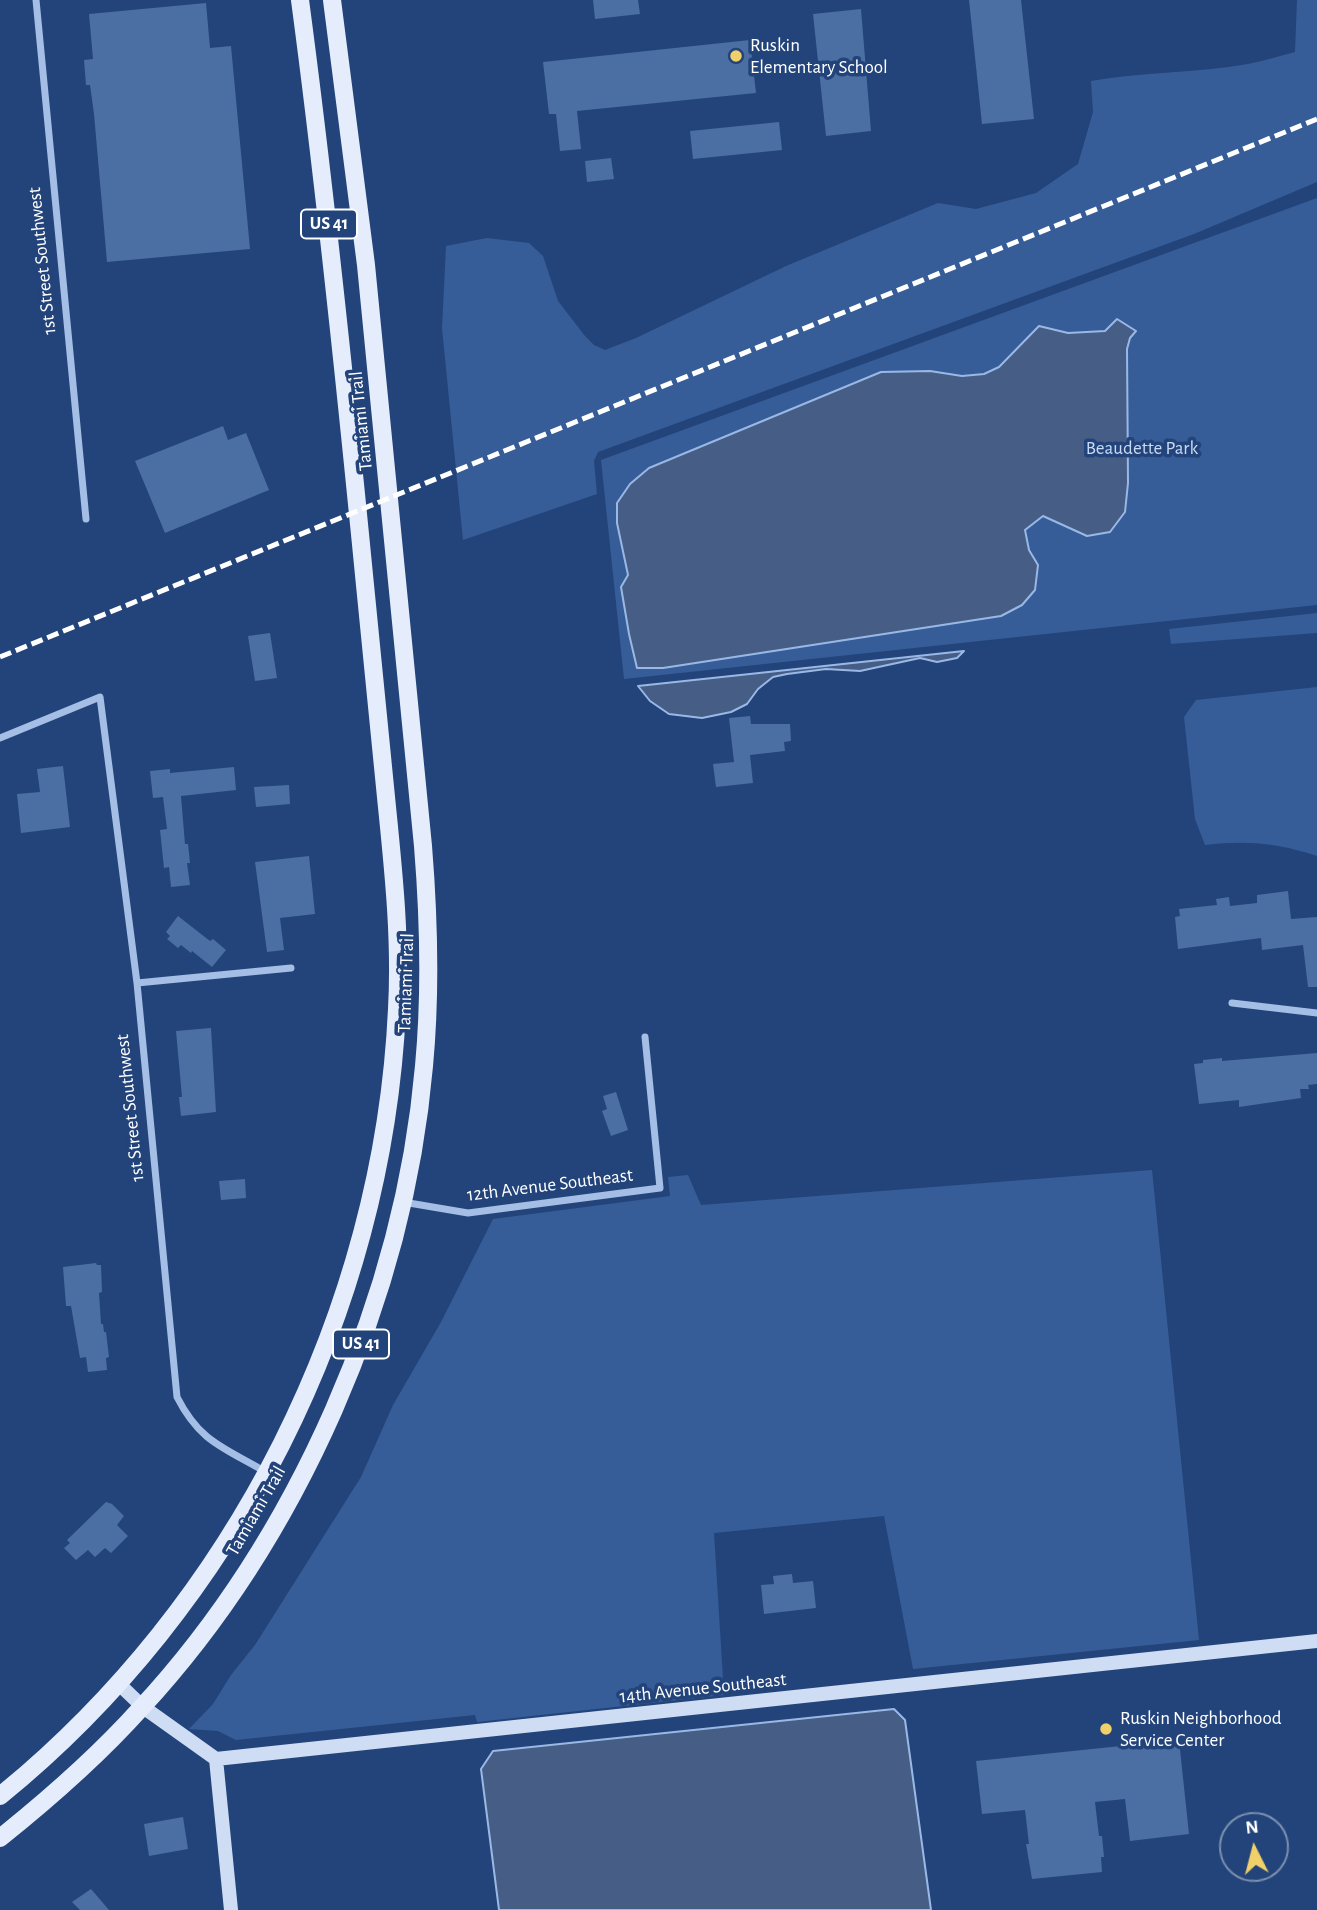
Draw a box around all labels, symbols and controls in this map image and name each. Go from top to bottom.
place label: Ruskin Elementary School [750,34,888,78]
marker: Ruskin Elementary School [728,48,744,64]
street label: 1st Street Southwest [23,186,61,336]
road number: US 41 [301,210,357,238]
street label: Tamiami Trail [344,370,378,472]
park label: Beaudette Park [1086,437,1198,459]
street label: Tamiami Trail [393,933,419,1033]
street label: 1st Street Southwest [111,1033,149,1183]
street label: 12th Avenue Southeast [466,1164,634,1206]
road number: US 41 [333,1330,389,1358]
street label: Tamiami Trail [221,1462,291,1560]
street label: 14th Avenue Southeast [619,1668,787,1708]
place label: Ruskin Neighborhood Service Center [1120,1707,1282,1751]
marker: Ruskin Neighborhood Service Center [1098,1721,1114,1737]
north arrow [1219,1812,1289,1882]
text: N [1244,1817,1260,1838]

